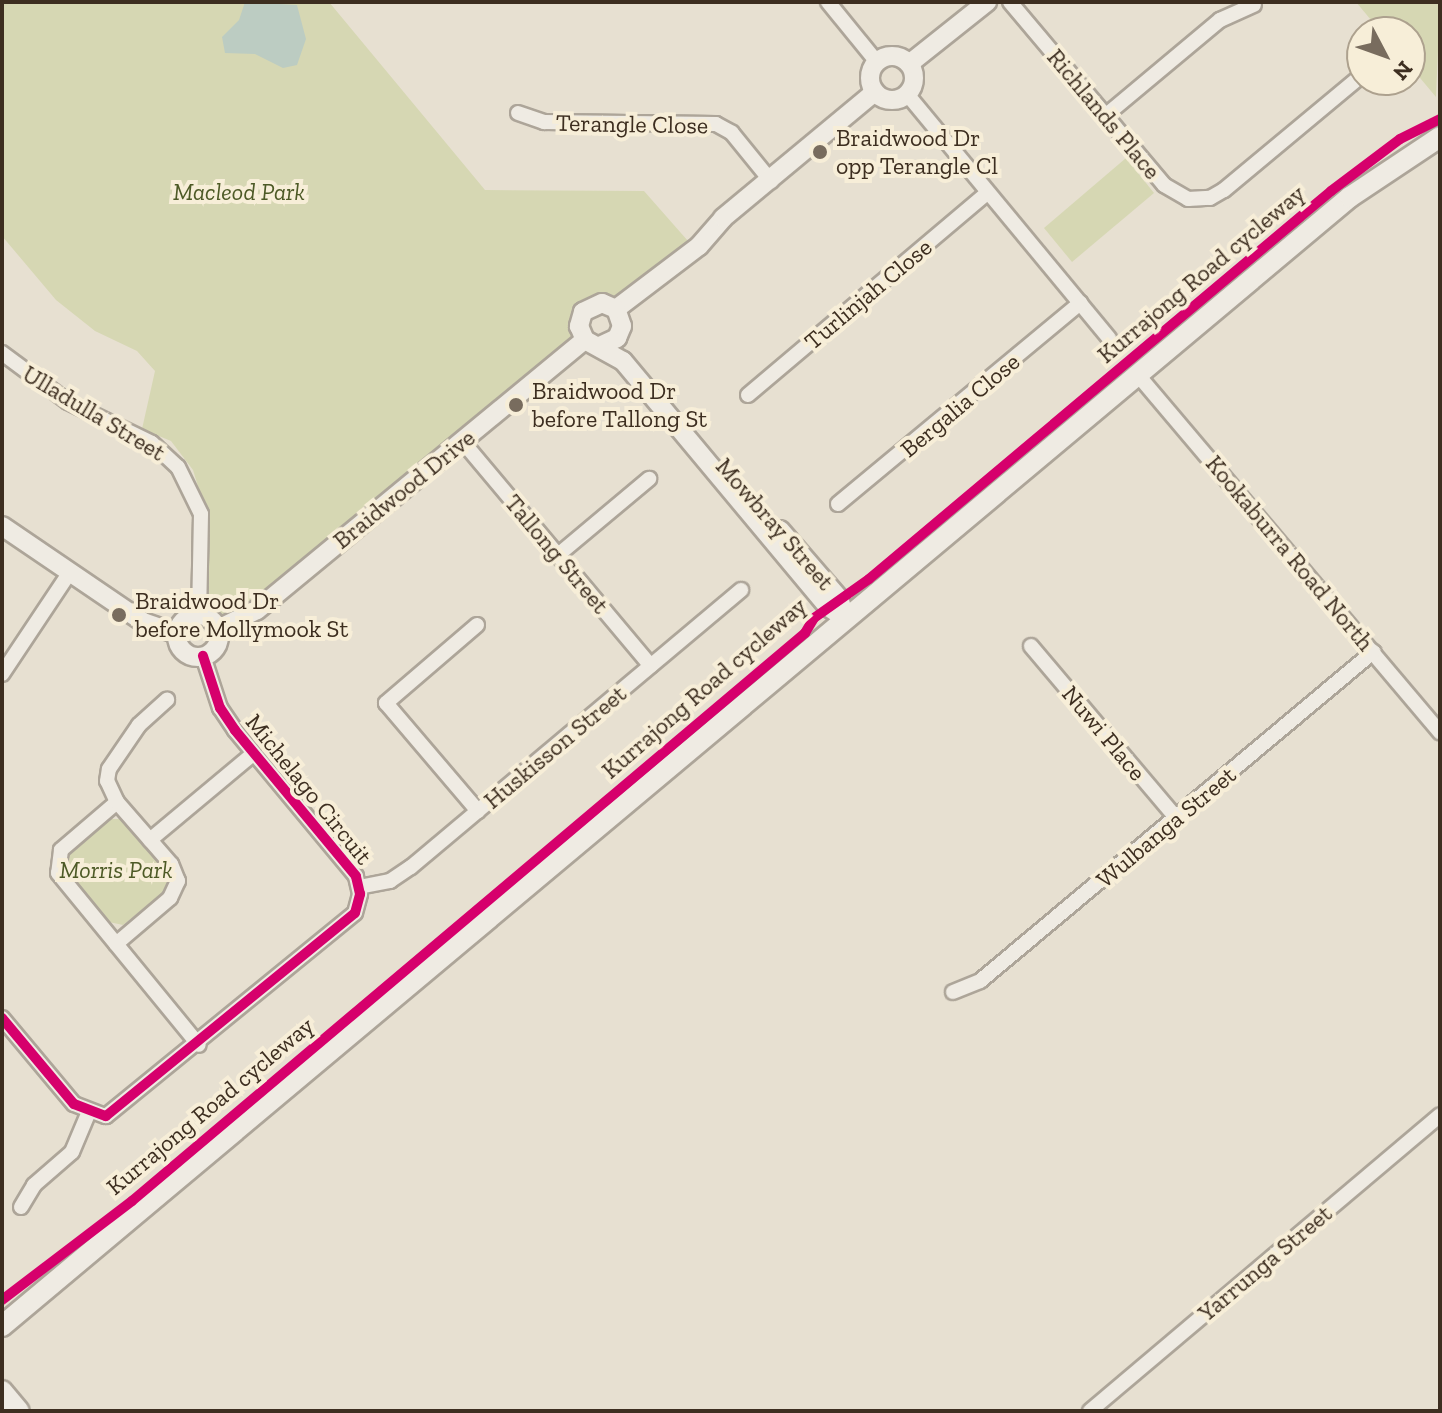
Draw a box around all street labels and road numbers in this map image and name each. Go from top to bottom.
street label: Richlands Place [1041,43,1167,185]
street label: Terangle Close [556,108,708,140]
street label: Kurrajong Road cycleway [1092,179,1310,369]
street label: Turlinjah Close [798,232,938,356]
street label: Bergalia Close [895,347,1025,463]
street label: Ulladulla Street [17,359,171,467]
street label: Braidwood Drive [327,423,481,555]
street label: Kookaburra Road North [1200,449,1380,657]
street label: Mowbray Street [710,452,840,596]
street label: Tallong Street [499,489,615,619]
street label: Kurrajong Road cycleway [596,591,812,785]
street label: Huskisson Street [478,679,632,815]
street label: Nuwi Place [1056,680,1152,786]
street label: Michelago Circuit [240,708,378,870]
street label: Wulbanga Street [1090,760,1242,894]
street label: Kurrajong Road cycleway [101,1011,319,1201]
street label: Yarrunga Street [1192,1199,1338,1327]

